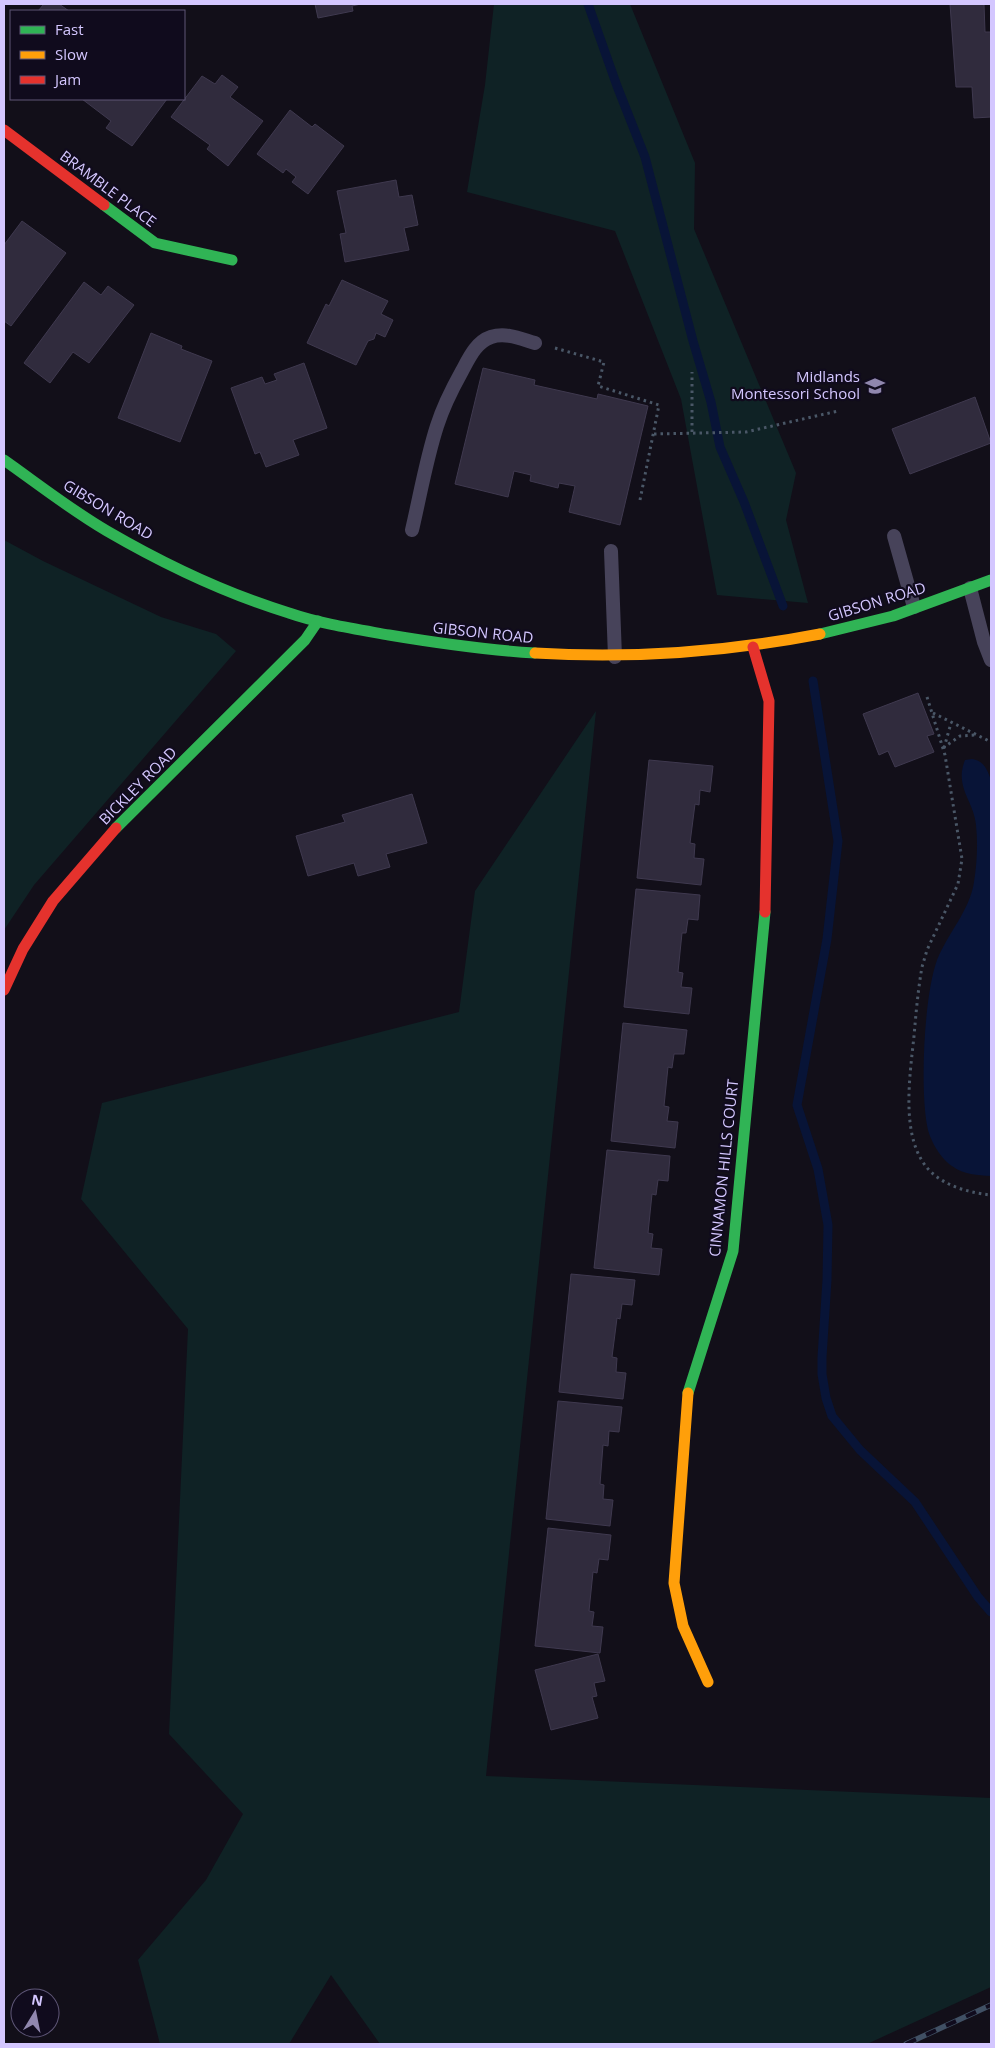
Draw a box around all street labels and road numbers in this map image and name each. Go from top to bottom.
street label: BRAMBLE PLACE [56,145,161,231]
street label: GIBSON ROAD [60,475,157,544]
street label: GIBSON ROAD [825,577,928,625]
street label: GIBSON ROAD [432,617,534,647]
street label: BICKLEY ROAD [94,742,181,829]
street label: CINNAMON HILLS COURT [704,1077,742,1258]

